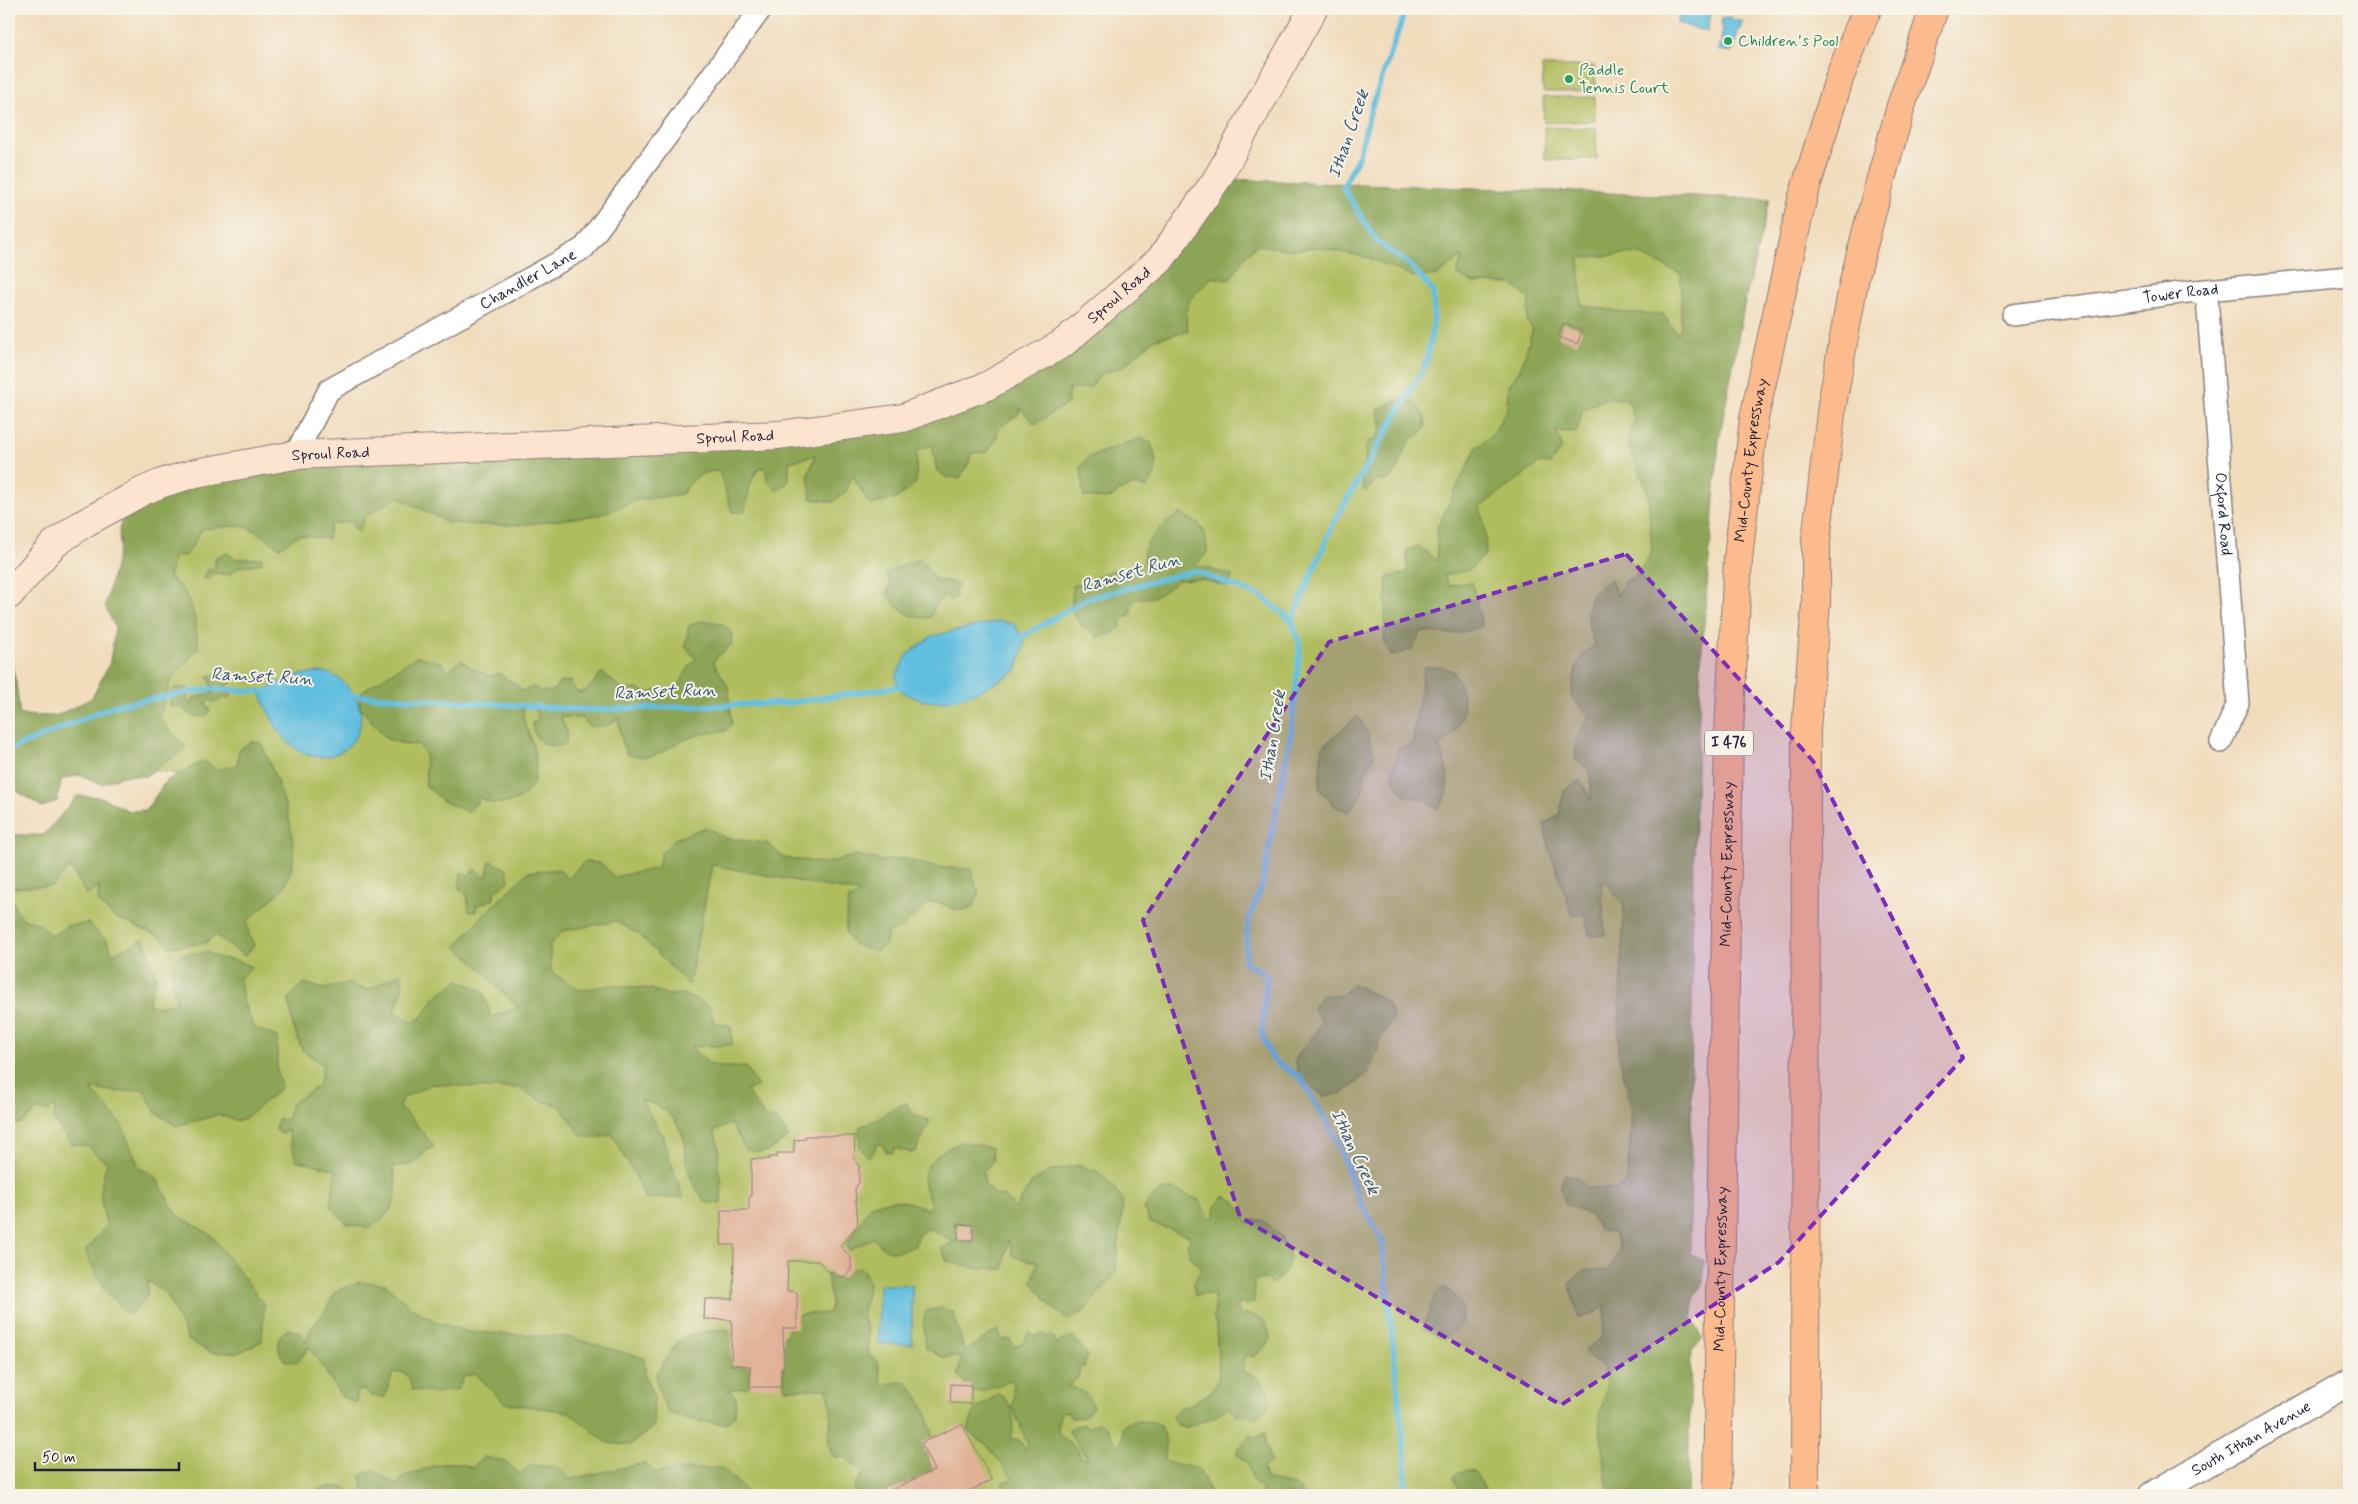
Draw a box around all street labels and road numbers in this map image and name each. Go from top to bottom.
street label: Chandler Lane [476,244,580,315]
street label: Sproul Road [1083,262,1156,328]
street label: Tower Road [2142,278,2219,308]
street label: Mid-County Expressway [1729,376,1773,543]
street label: Sproul Road [696,425,775,449]
street label: Sproul Road [291,441,370,466]
street label: Oxford Road [2209,472,2237,556]
road number: I 476 [1705,730,1753,756]
street label: Mid-County Expressway [1715,781,1739,947]
street label: Mid-County Expressway [1709,1186,1732,1352]
street label: South Ithan Avenue [2187,1396,2314,1481]

